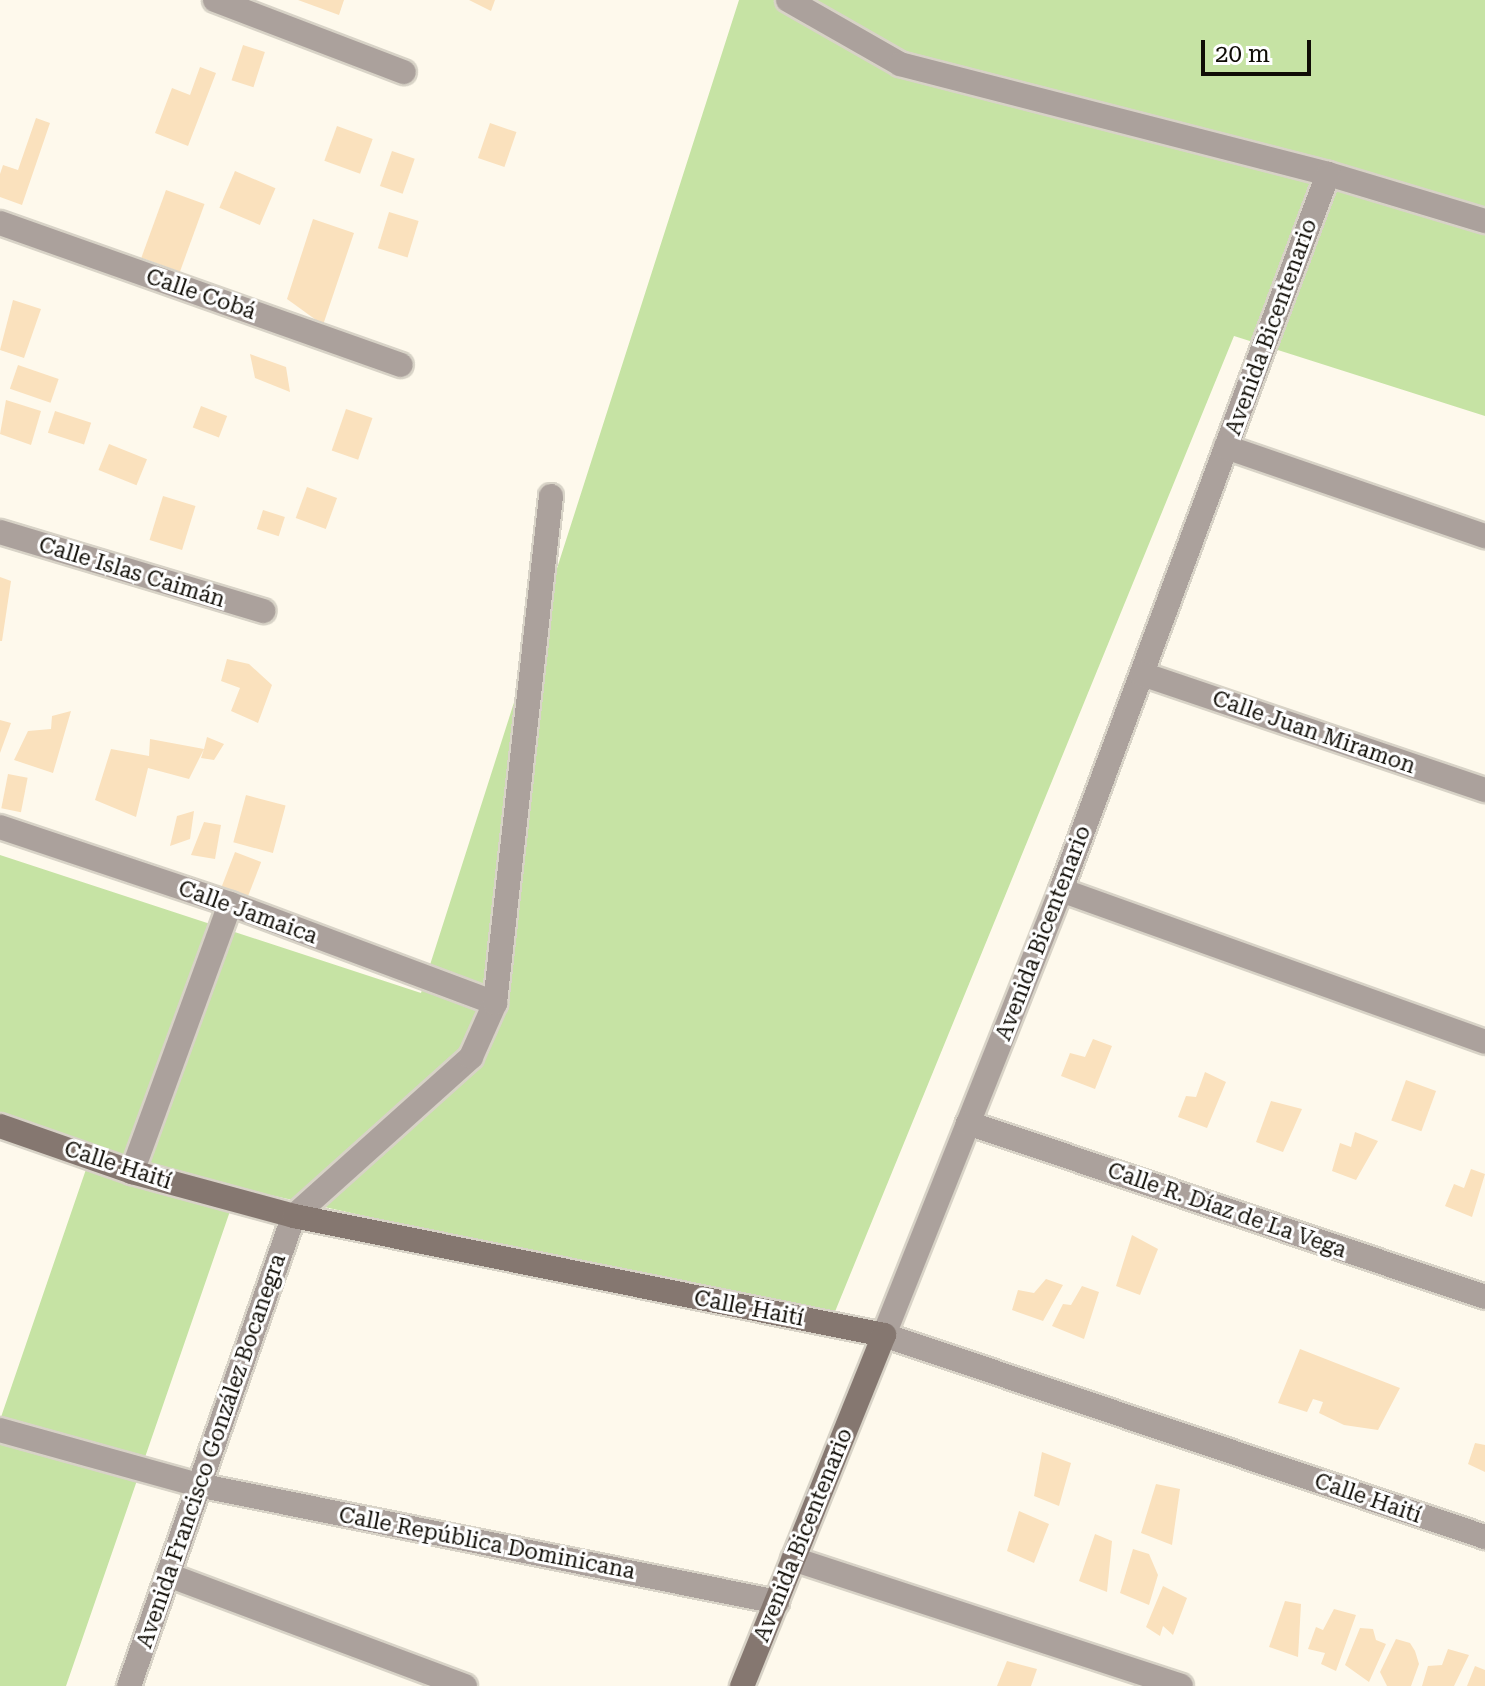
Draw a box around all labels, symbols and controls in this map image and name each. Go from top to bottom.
scale bar [1205,24,1315,74]
text: 20 m [1215,40,1270,68]
street label: Avenida Bicentenario [1220,215,1322,439]
street label: Calle Cobá [143,263,259,325]
street label: Calle Islas Caimán [36,531,228,613]
street label: Calle Juan Miramon [1209,685,1419,779]
street label: Avenida Bicentenario [990,822,1096,1044]
street label: Calle Jamaica [175,875,321,949]
street label: Calle Haití [61,1135,175,1195]
street label: Calle R. Díaz de La Vega [1104,1157,1350,1263]
street label: Avenida Francisco González Bocanegra [131,1250,291,1652]
street label: Calle Haití [692,1284,806,1332]
street label: Avenida Bicentenario [748,1424,858,1646]
street label: Calle Haití [1311,1467,1425,1529]
street label: Calle República Dominicana [337,1501,637,1585]

